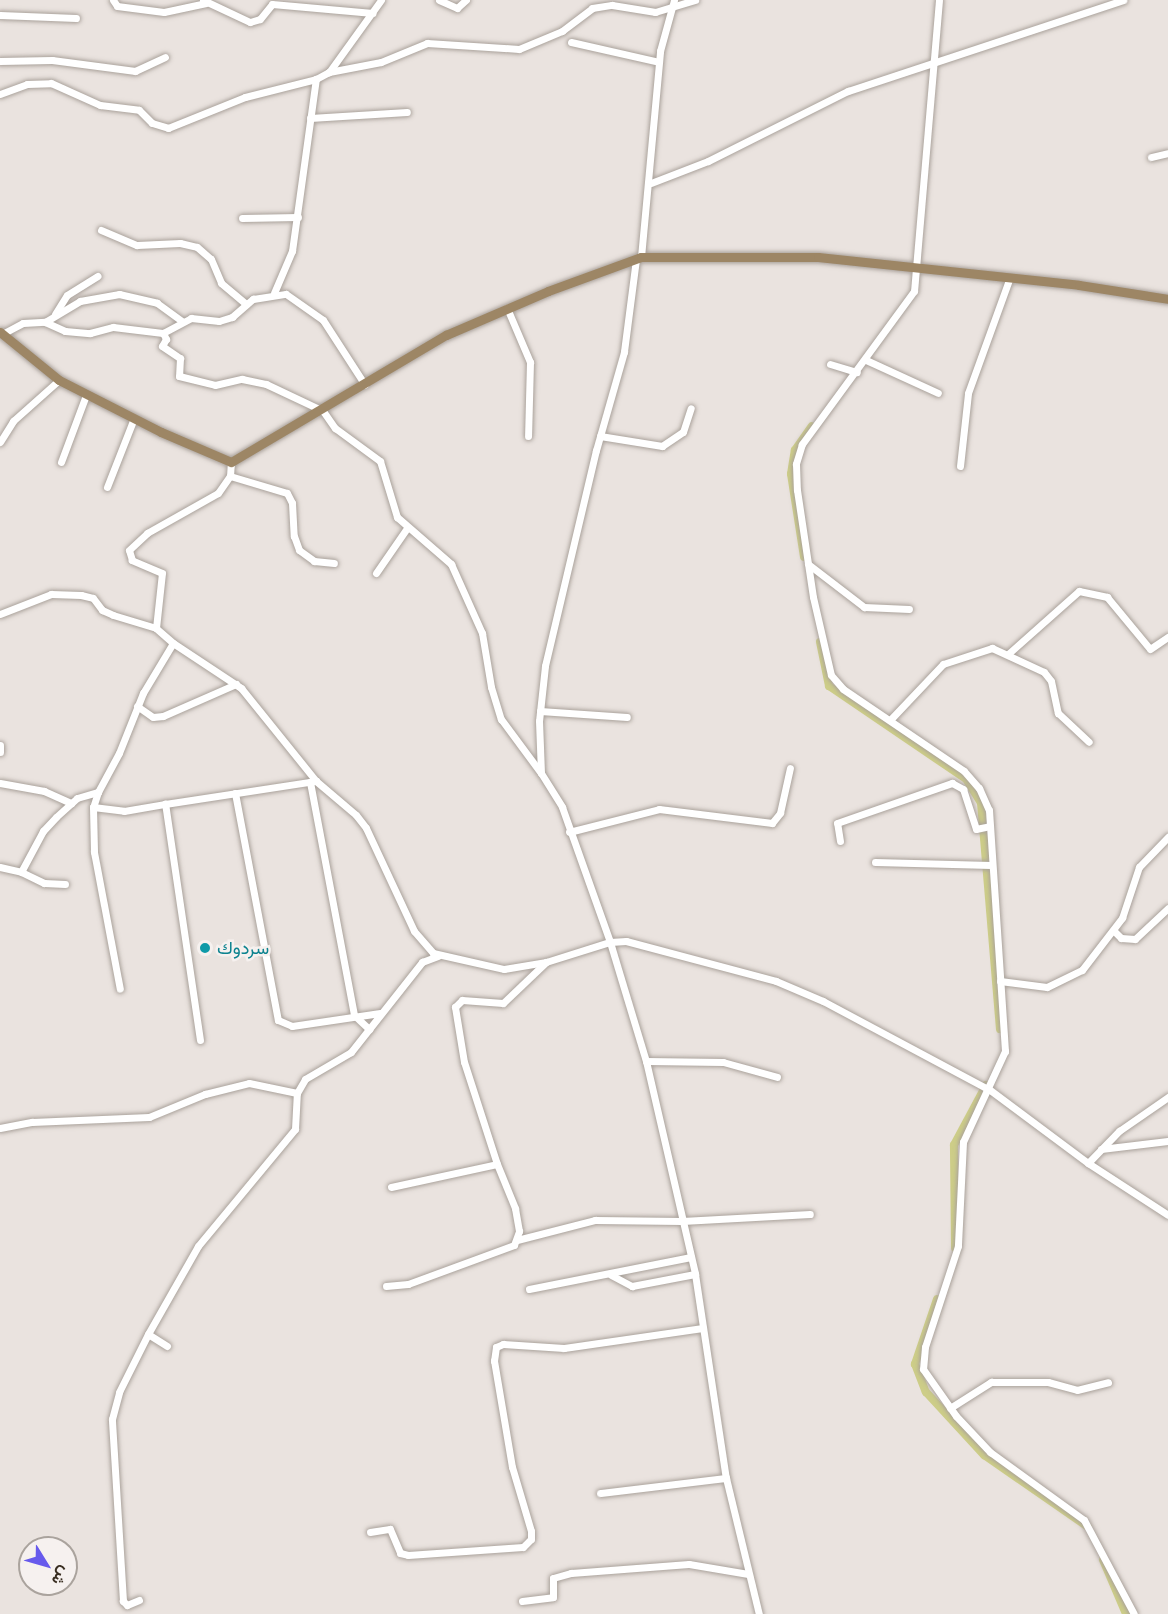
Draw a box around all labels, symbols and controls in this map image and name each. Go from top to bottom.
place label: سردوك [217,937,269,959]
marker: سردوك [198,941,212,955]
north arrow [18,1536,78,1596]
text: ش [48,1563,75,1589]

